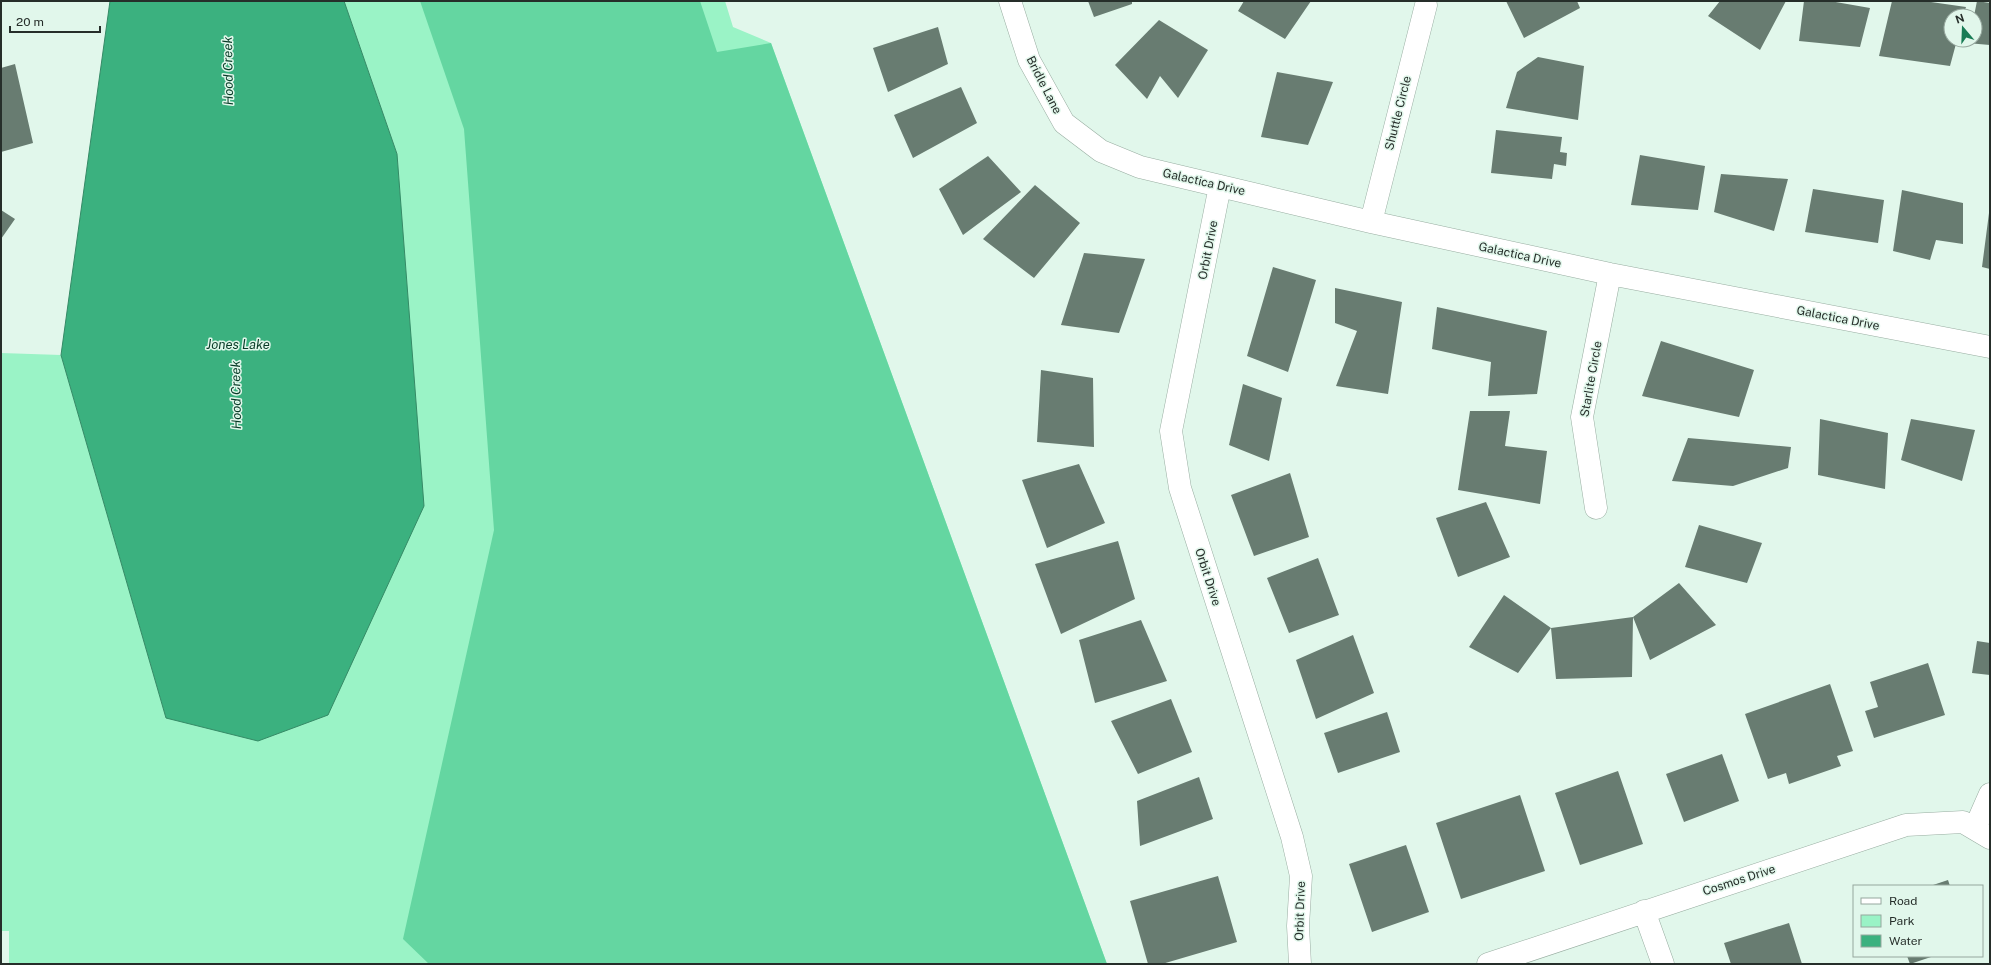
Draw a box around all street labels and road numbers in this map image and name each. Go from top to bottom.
street label: Bridle Lane [1023,54,1065,116]
street label: Shuttle Circle [1382,74,1414,152]
street label: Galactica Drive [1161,166,1247,198]
street label: Orbit Drive [1195,219,1221,281]
street label: Galactica Drive [1477,239,1563,271]
street label: Galactica Drive [1795,303,1881,333]
street label: Starlite Circle [1577,340,1605,418]
street label: Orbit Drive [1192,546,1224,608]
street label: Cosmos Drive [1701,862,1777,898]
street label: Orbit Drive [1292,881,1308,941]

